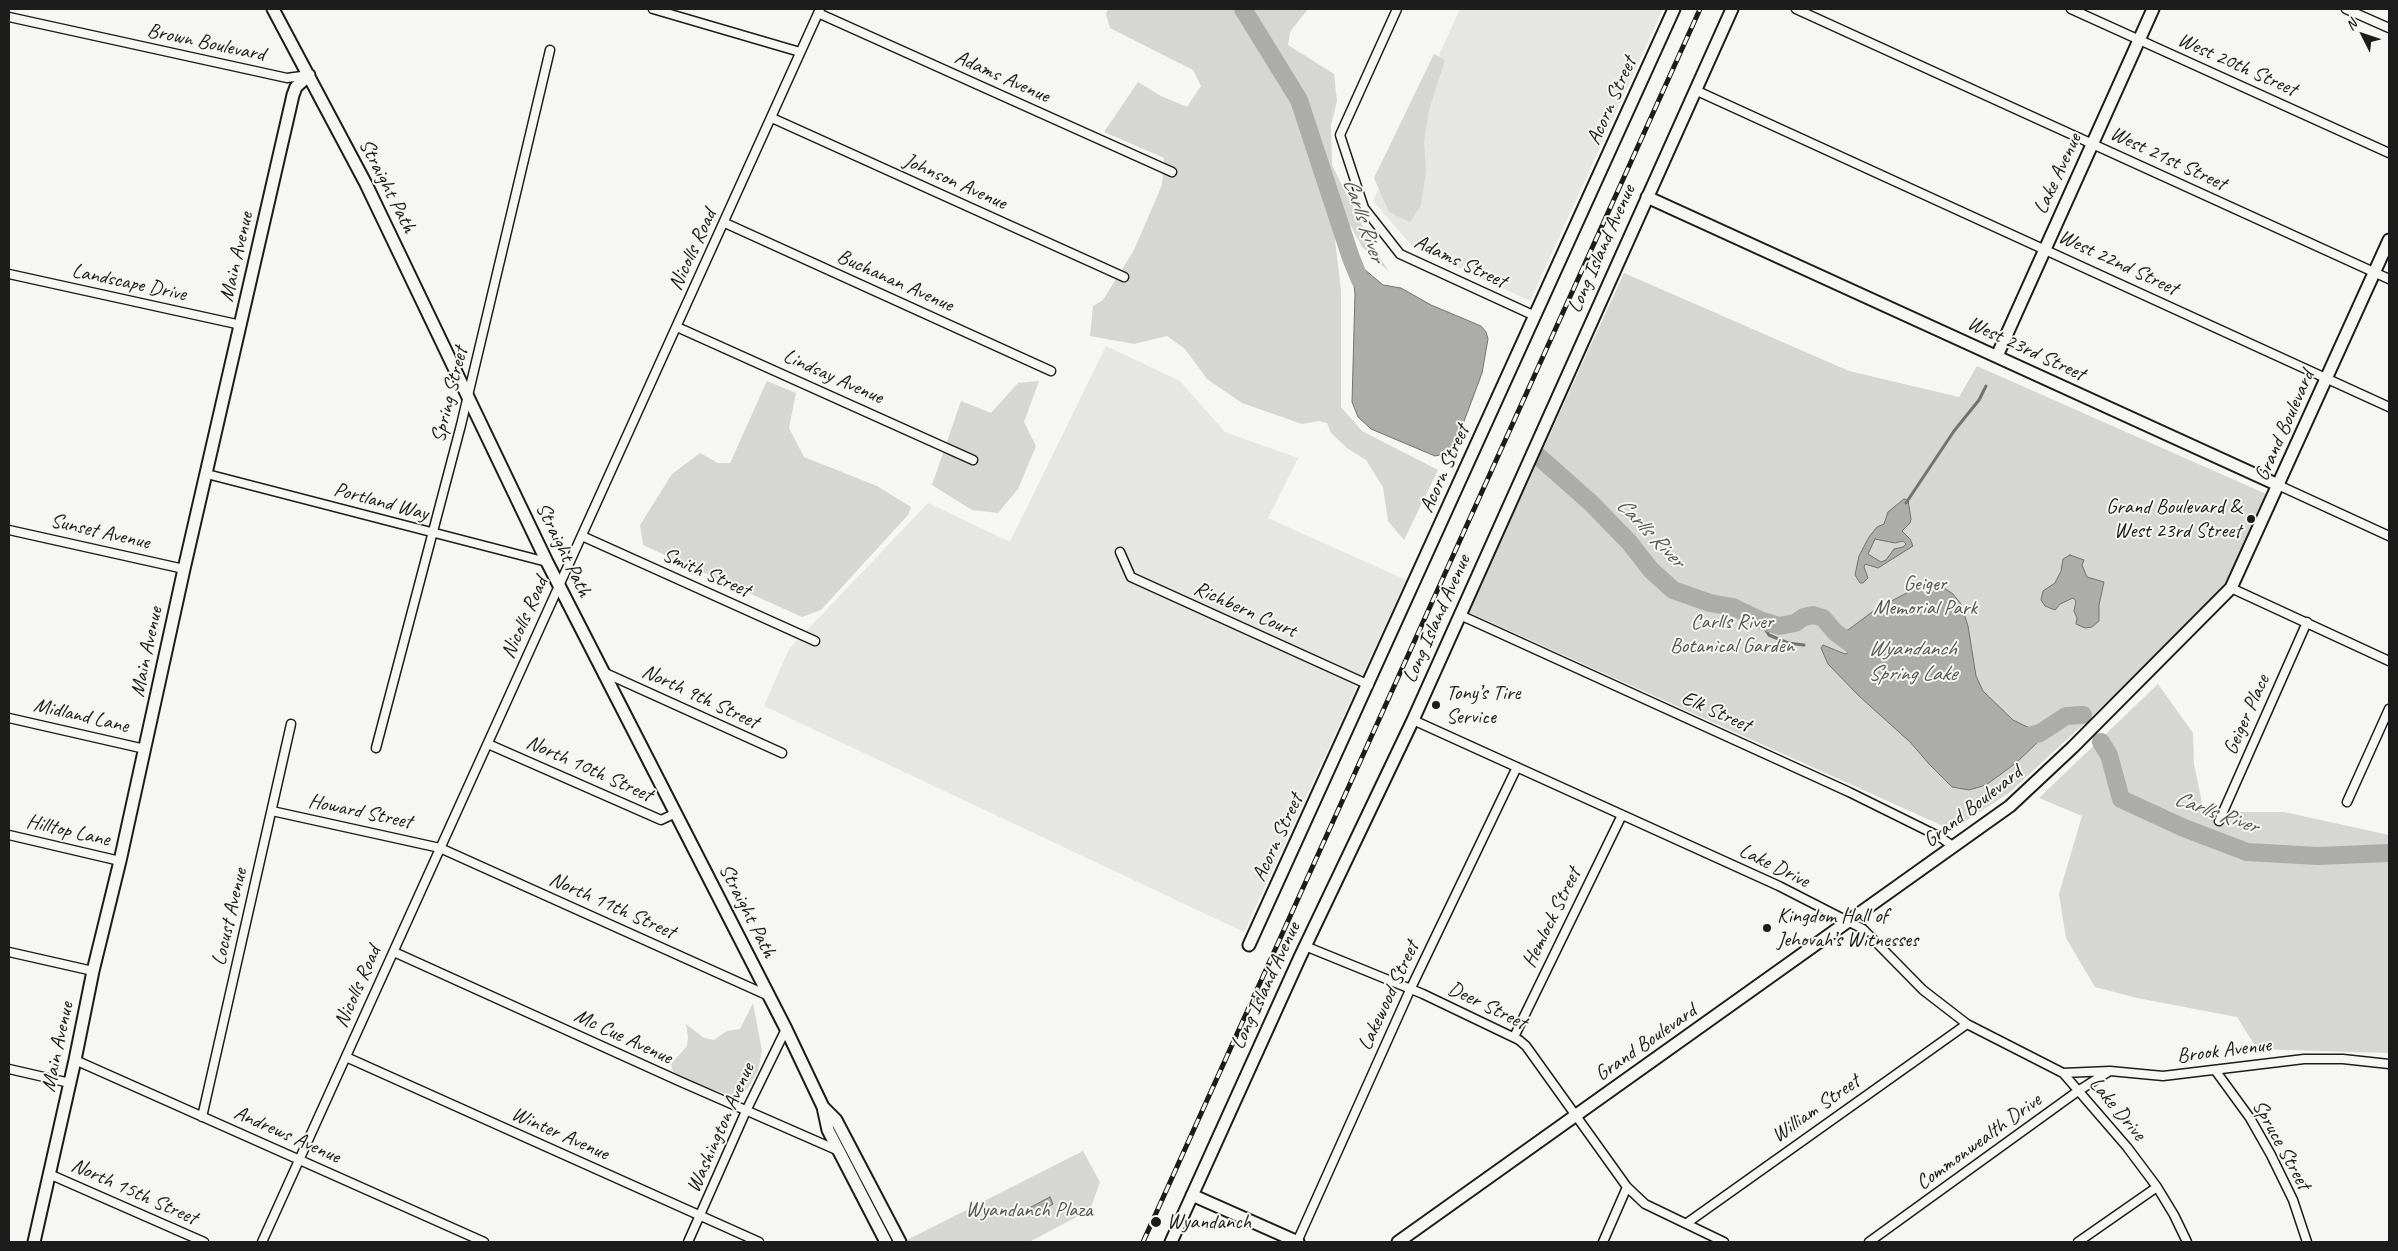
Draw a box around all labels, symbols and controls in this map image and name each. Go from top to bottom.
north arrow [2338,10,2388,60]
text: N [2342,16,2361,34]
street label: Brown Boulevard [145,18,267,68]
street label: West 20th Street [2174,28,2300,102]
street label: Adams Avenue [951,45,1053,109]
street label: Acorn Street [1582,53,1642,149]
street label: West 21st Street [2106,121,2230,197]
street label: Lake Avenue [2028,130,2088,218]
street label: Straight Path [353,135,421,237]
street label: Johnson Avenue [900,148,1010,216]
water label: Carlls River [1336,175,1390,265]
street label: Long Island Avenue [1563,181,1641,317]
street label: Nicolls Road [663,206,723,294]
street label: Main Avenue [214,210,260,304]
street label: West 22nd Street [2054,224,2182,302]
street label: Adams Street [1410,230,1510,294]
street label: Buchanan Avenue [833,244,957,318]
street label: Landscape Drive [69,259,189,307]
street label: West 23rd Street [1963,311,2089,387]
street label: Lindsay Avenue [779,344,887,410]
street label: Spring Street [426,345,474,445]
street label: Grand Boulevard [2249,367,2321,485]
street label: Acorn Street [1415,421,1475,517]
street label: Portland Way [331,477,431,527]
water label: Carlls River [1610,493,1690,573]
place label: Grand Boulevard & West 23rd Street [2106,494,2241,544]
street label: Straight Path [529,499,597,601]
street label: Sunset Avenue [48,508,152,556]
marker: Grand Boulevard & West 23rd Street [2245,513,2257,525]
street label: Smith Street [658,543,754,603]
street label: Long Island Avenue [1398,551,1476,687]
park label: Geiger Memorial Park [1873,571,1977,621]
street label: Nicolls Road [496,573,554,663]
street label: Richbern Court [1190,576,1300,644]
street label: Main Avenue [125,605,169,699]
park label: Carlls River Botanical Garden [1670,609,1794,659]
water label: Wyandanch Spring Lake [1868,636,1956,688]
street label: North 9th Street [638,659,762,735]
street label: Geiger Place [2218,671,2276,759]
place label: Tony’s Tire Service [1446,680,1520,730]
street label: Elk Street [1677,686,1755,738]
street label: Midland Lane [31,693,131,739]
marker: Tony’s Tire Service [1430,699,1442,711]
street label: North 10th Street [522,730,656,808]
street label: Grand Boulevard [1919,761,2027,853]
water label: Carlls River [2171,786,2261,840]
street label: Howard Street [306,789,414,835]
street label: Acorn Street [1247,790,1309,886]
street label: Hilltop Lane [24,809,112,853]
street label: Lake Drive [1735,838,1813,894]
street label: Straight Path [713,860,781,962]
street label: Hemlock Street [1517,864,1587,972]
street label: Locust Avenue [207,866,253,968]
street label: North 11th Street [545,867,679,945]
place label: Kingdom Hall of Jehovah’s Witnesses [1777,903,1918,953]
street label: Long Island Avenue [1226,918,1306,1054]
marker: Kingdom Hall of Jehovah’s Witnesses [1761,922,1773,934]
street label: Lakewood Street [1353,937,1425,1055]
street label: Nicolls Road [329,942,387,1032]
street label: Deer Street [1444,976,1530,1036]
street label: Grand Boulevard [1590,999,1702,1087]
street label: Main Avenue [36,1000,80,1094]
street label: Mc Cue Avenue [570,1003,676,1071]
street label: Brook Avenue [2176,1033,2272,1069]
street label: Washington Avenue [681,1059,761,1197]
street label: William Street [1767,1069,1865,1149]
street label: Lake Drive [2083,1072,2151,1146]
street label: Commonwealth Drive [1911,1088,2047,1196]
street label: Spruce Street [2246,1096,2316,1194]
street label: Andrews Avenue [230,1100,344,1170]
street label: Winter Avenue [507,1101,613,1167]
street label: North 15th Street [67,1153,201,1231]
park label: Wyandanch Plaza [966,1197,1092,1223]
place label: Wyandanch [1167,1209,1251,1235]
marker: Wyandanch [1149,1215,1163,1229]

